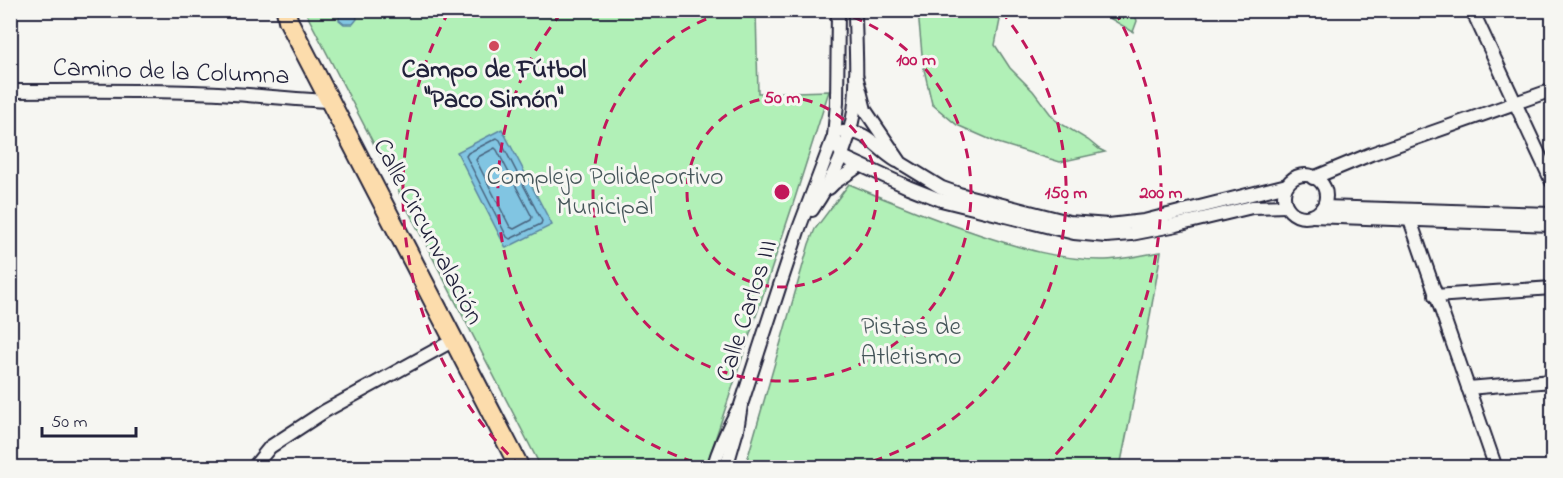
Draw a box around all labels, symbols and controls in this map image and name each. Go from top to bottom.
marker: Campo de Fútbol "Paco Simón" [487,39,501,53]
text: 100 m [896,48,936,74]
street label: Camino de la Columna [52,50,290,96]
place label: Campo de Fútbol "Paco Simón" [402,52,586,120]
text: 50 m [764,86,800,112]
street label: Calle Circunvalación [362,132,492,332]
park label: Complejo Polideportivo Municipal [487,159,723,227]
text: 150 m [1045,181,1087,207]
text: 200 m [1139,181,1183,207]
centre of rings [772,182,792,202]
street label: Calle Carlos III [707,235,789,387]
park label: Pistas de Atletismo [860,309,962,377]
scale bar [42,400,136,438]
text: 50 m [51,410,88,436]

